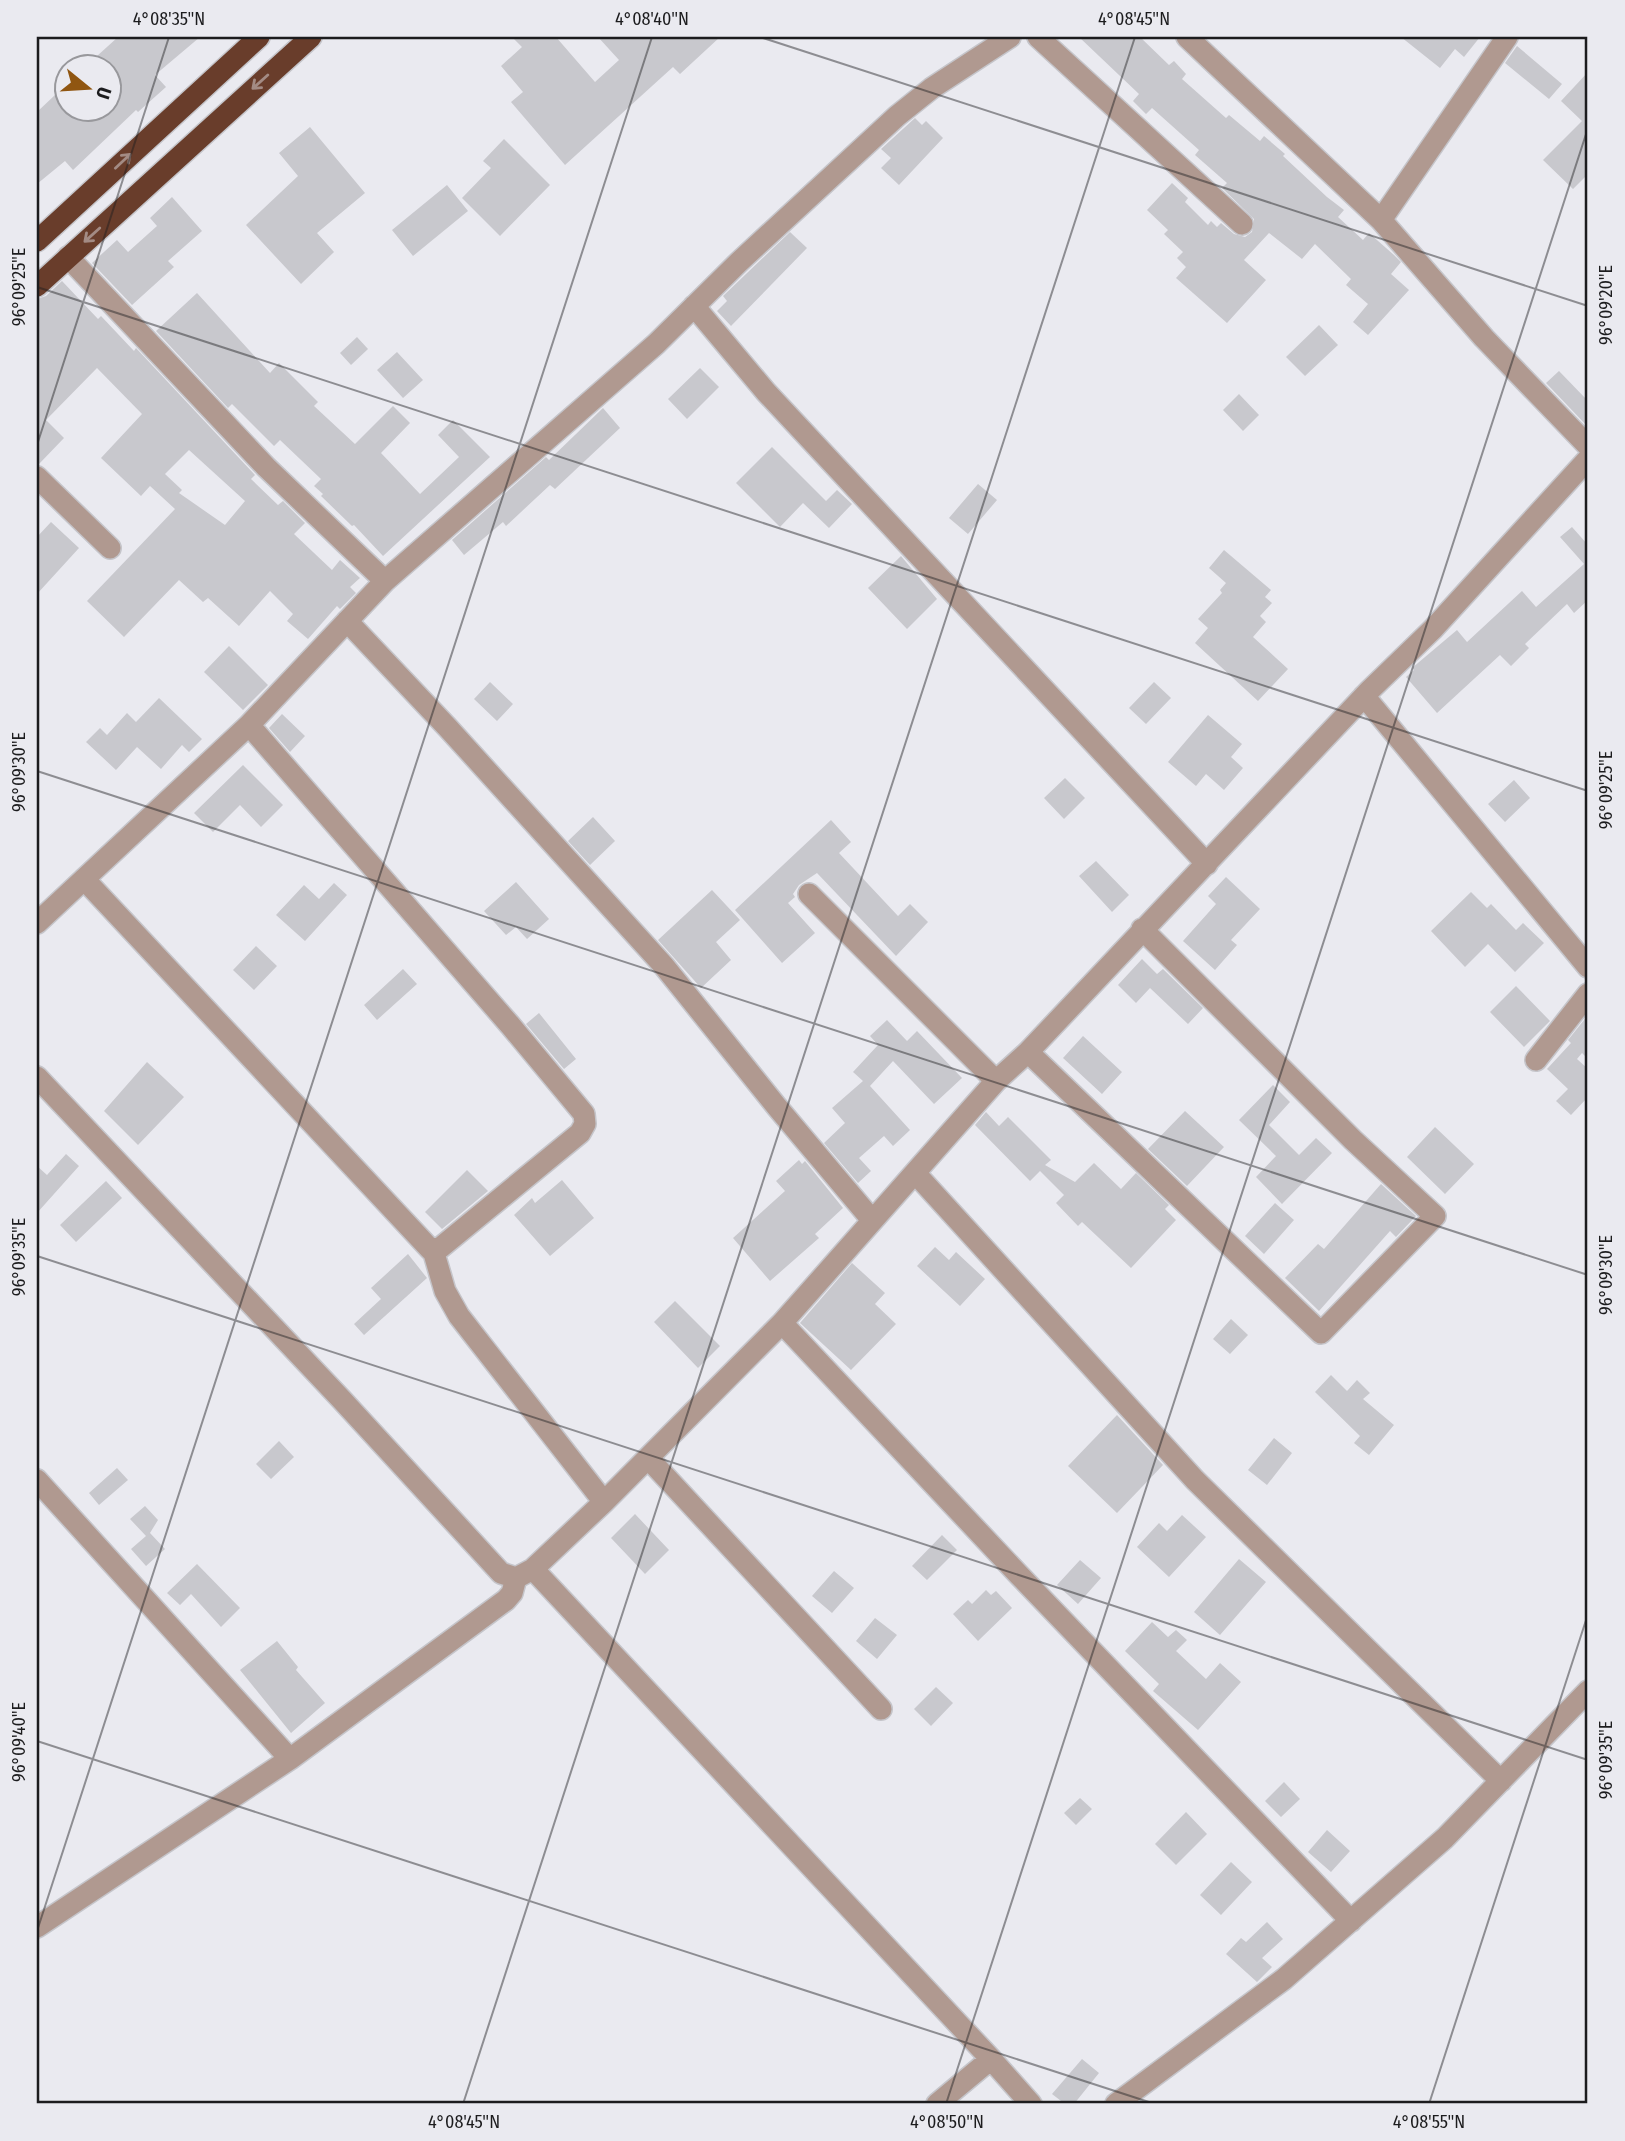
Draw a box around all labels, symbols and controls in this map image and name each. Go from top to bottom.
text: 4°08'35"N [133,8,205,30]
text: 4°08'40"N [615,8,689,30]
text: 4°08'45"N [1098,8,1170,30]
north arrow [52,52,122,122]
one-way arrow [251,74,269,90]
text: U [91,84,116,102]
one-way arrow [114,153,131,170]
one-way arrow [84,227,101,244]
text: 96°09'25"E [8,248,30,326]
text: 96°09'20"E [1595,265,1617,345]
text: 96°09'30"E [8,732,30,812]
text: 96°09'25"E [1595,751,1617,829]
text: 96°09'35"E [8,1218,30,1296]
text: 96°09'30"E [1595,1235,1617,1315]
text: 96°09'40"E [8,1702,30,1782]
text: 96°09'35"E [1595,1721,1617,1799]
text: 4°08'45"N [428,2111,500,2133]
text: 4°08'50"N [910,2111,984,2133]
text: 4°08'55"N [1393,2111,1465,2133]

